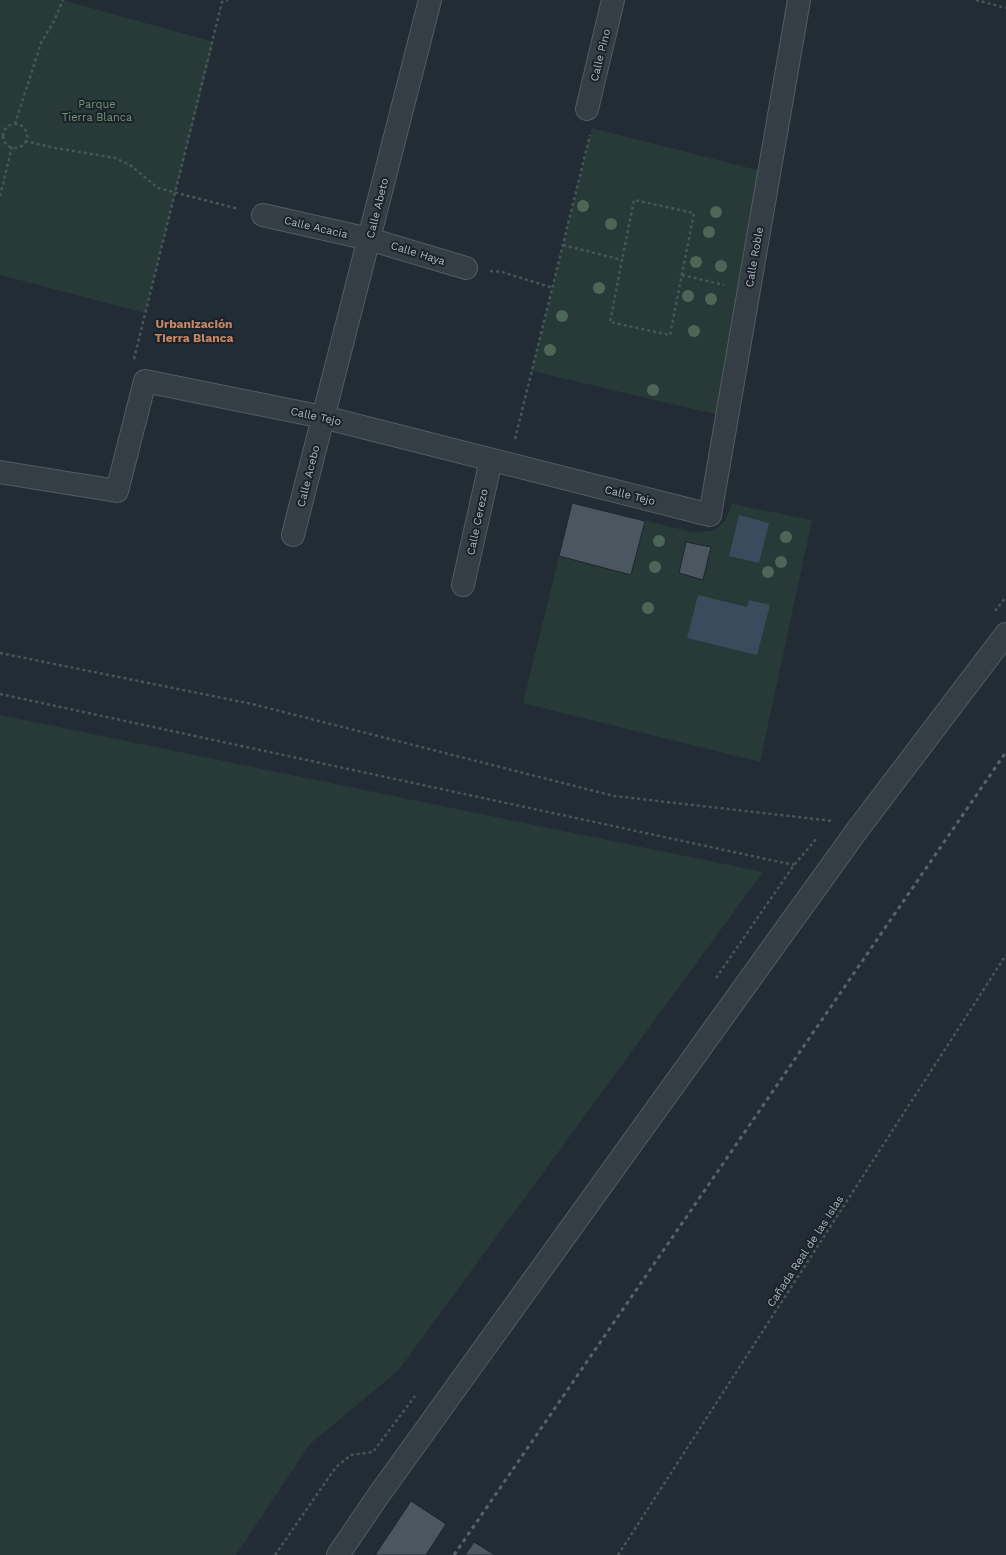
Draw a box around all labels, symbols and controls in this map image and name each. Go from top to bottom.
street label: Calle Pino [588,28,613,83]
park label: Parque Tierra Blanca [62,98,132,124]
street label: Calle Abeto [364,177,391,240]
street label: Calle Acacia [283,214,349,241]
street label: Calle Roble [743,226,766,288]
street label: Calle Haya [389,239,447,268]
district label: Urbanización Tierra Blanca [154,317,234,345]
street label: Calle Tejo [289,405,342,428]
street label: Calle Acebo [295,444,322,508]
street label: Calle Tejo [603,483,656,508]
street label: Calle Cerezo [464,488,491,556]
street label: Cañada Real de las Islas [764,1193,846,1309]

